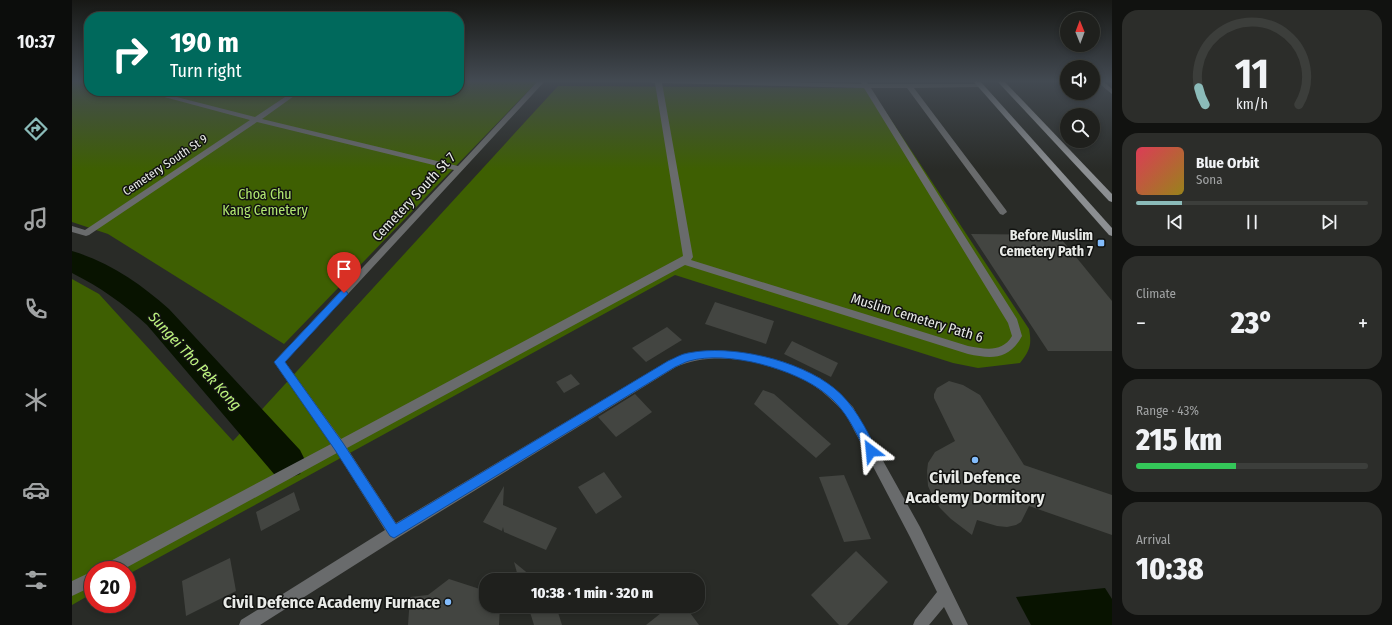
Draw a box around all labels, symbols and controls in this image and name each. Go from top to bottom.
north arrow [1060,12,1100,52]
map controls [1060,12,1100,148]
text: 190 m [170,26,239,59]
icon: right [104,28,156,80]
text: 10:37 [17,31,55,53]
text: 11 [1235,48,1269,98]
text: Turn right [170,60,242,82]
button: sound [1060,60,1100,100]
text: km/h [1236,95,1268,112]
button: search [1060,108,1100,148]
icon: directions [22,115,50,143]
street label: Cemetery South St 9 [120,131,210,199]
street label: Cemetery South St 7 [369,149,459,245]
text: Blue Orbit [1196,154,1259,172]
text: Sona [1196,172,1223,187]
park label: Choa Chu Kang Cemetery [222,186,308,219]
icon: music [22,205,50,233]
icon: previous [1164,211,1186,233]
icon: pause [1241,211,1263,233]
icon: next [1318,211,1340,233]
place label: Before Muslim Cemetery Path 7 [1000,227,1093,260]
marker: Before Muslim Cemetery Path 7 [1096,238,1106,248]
pin [327,252,361,293]
icon: arrive [333,258,355,280]
text: Climate [1136,286,1176,301]
street label: Muslim Cemetery Path 6 [849,290,985,346]
icon: phone [22,295,50,323]
text: 23° [1231,305,1273,341]
water label: Sungei Tho Pek Kong [144,307,245,414]
text: − [1136,310,1146,337]
text: + [1358,310,1368,337]
icon: climate [22,386,50,414]
text: Range · 43% [1136,403,1199,418]
text: 215 km [1136,422,1222,458]
position arrow [850,430,892,472]
marker: Civil Defence Academy Dormitory [970,455,980,465]
place label: Civil Defence Academy Dormitory [904,467,1045,508]
icon: car [22,476,50,504]
text: Arrival [1136,532,1170,547]
text: 10:38 [1136,551,1204,587]
speed limit sign: 20 [84,561,136,613]
icon: filters [22,566,50,594]
text: 10:38 · 1 min · 320 m [531,584,653,602]
place label: Civil Defence Academy Furnace [223,592,440,613]
marker: Civil Defence Academy Furnace [443,597,453,607]

